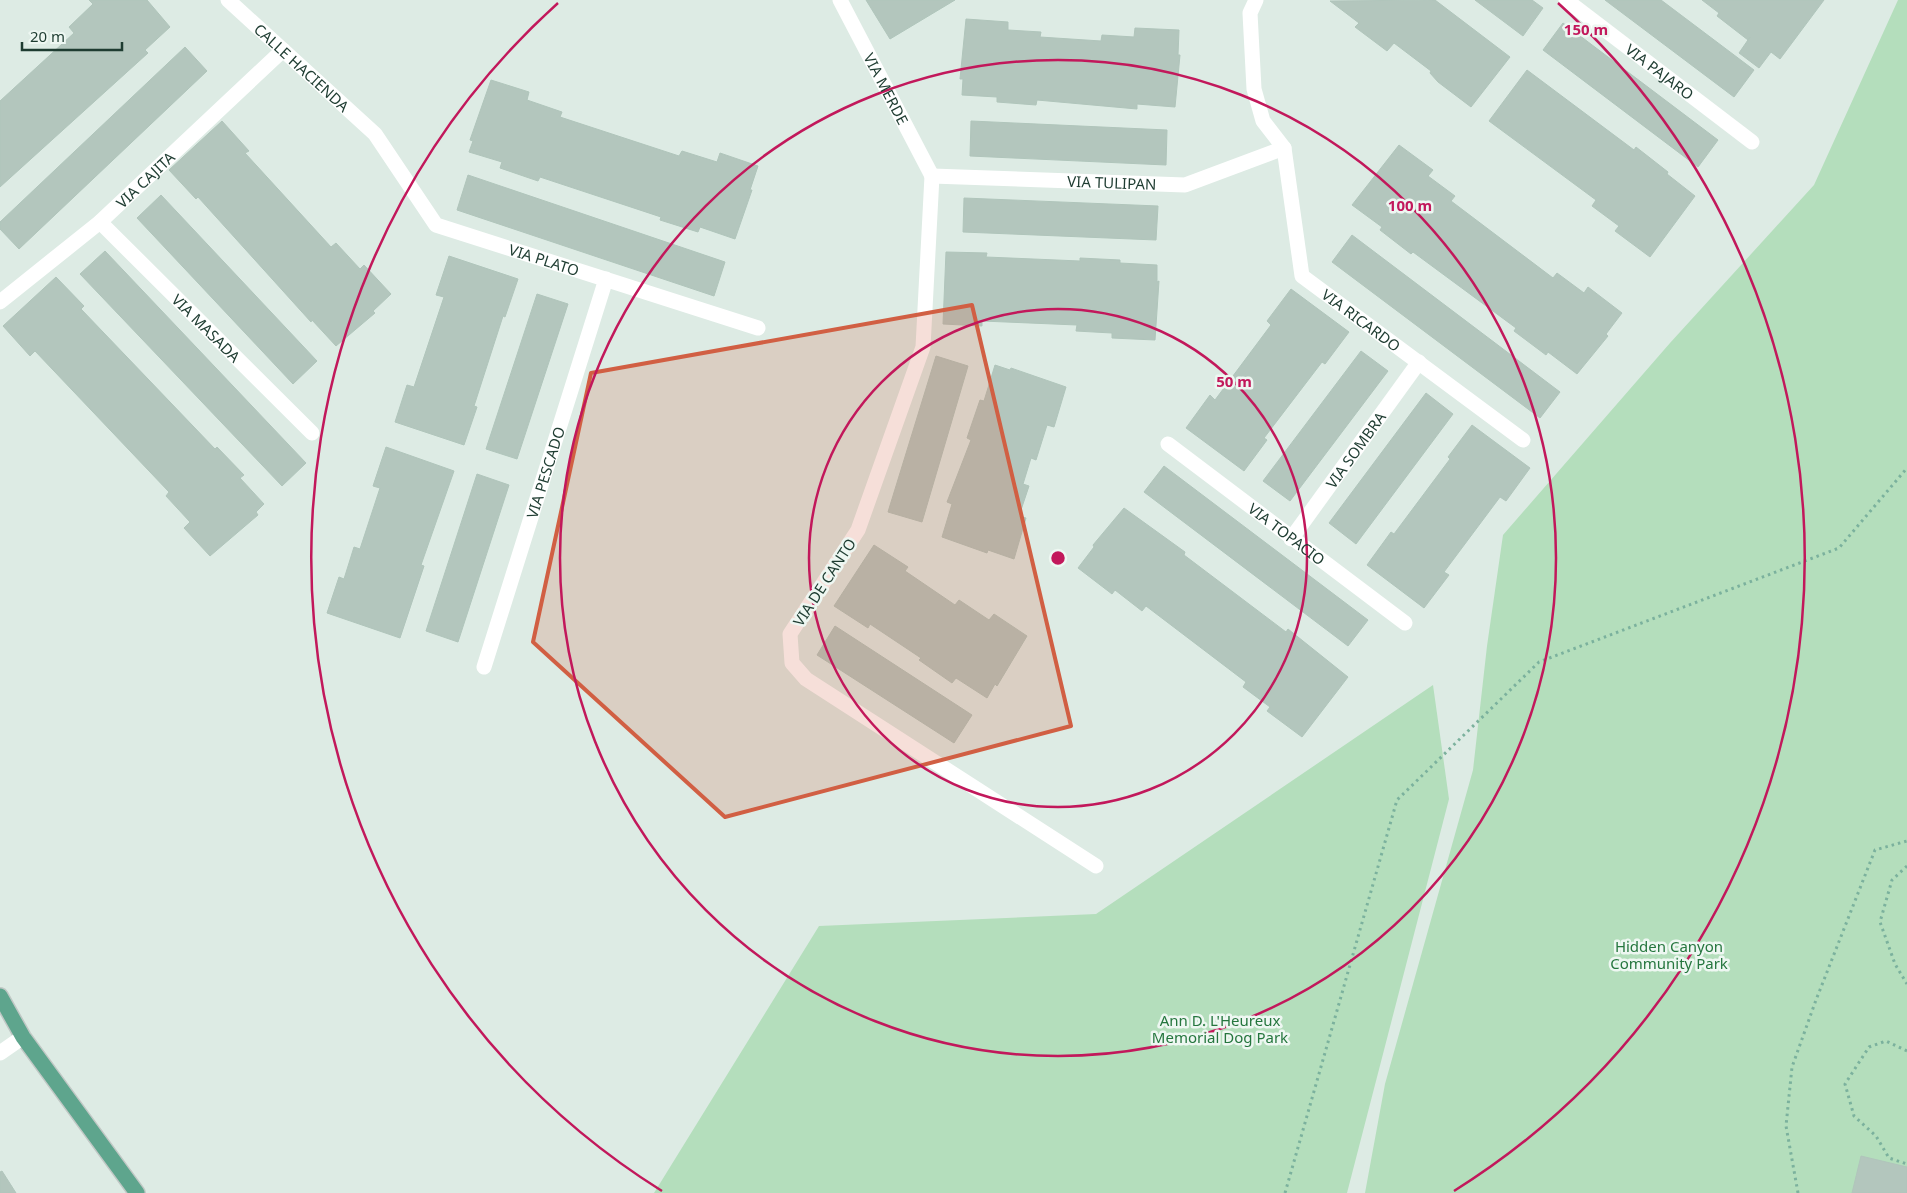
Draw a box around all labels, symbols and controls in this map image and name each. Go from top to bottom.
street label: CALLE HACIENDA [250,19,354,116]
text: 150 m [1564,19,1608,39]
scale bar [22,20,122,52]
text: 20 m [30,26,65,46]
street label: VIA PAJARO [1622,39,1698,104]
street label: VIA MERDE [859,49,913,128]
street label: VIA CAJITA [111,147,179,212]
street label: VIA TULIPAN [1067,171,1157,194]
text: 100 m [1388,195,1432,215]
street label: VIA PLATO [506,239,582,280]
street label: VIA RICARDO [1318,284,1405,356]
street label: VIA MASADA [168,289,245,367]
text: 50 m [1216,371,1252,391]
street label: VIA SOMBRA [1321,407,1390,492]
street label: VIA PESCADO [521,424,569,521]
street label: VIA TOPACIO [1244,498,1329,569]
street label: VIA DE CANTO [788,534,860,630]
centre of rings [1049,549,1067,567]
park label: Hidden Canyon Community Park [1610,936,1728,973]
park label: Ann D. L'Heureux Memorial Dog Park [1152,1010,1288,1047]

